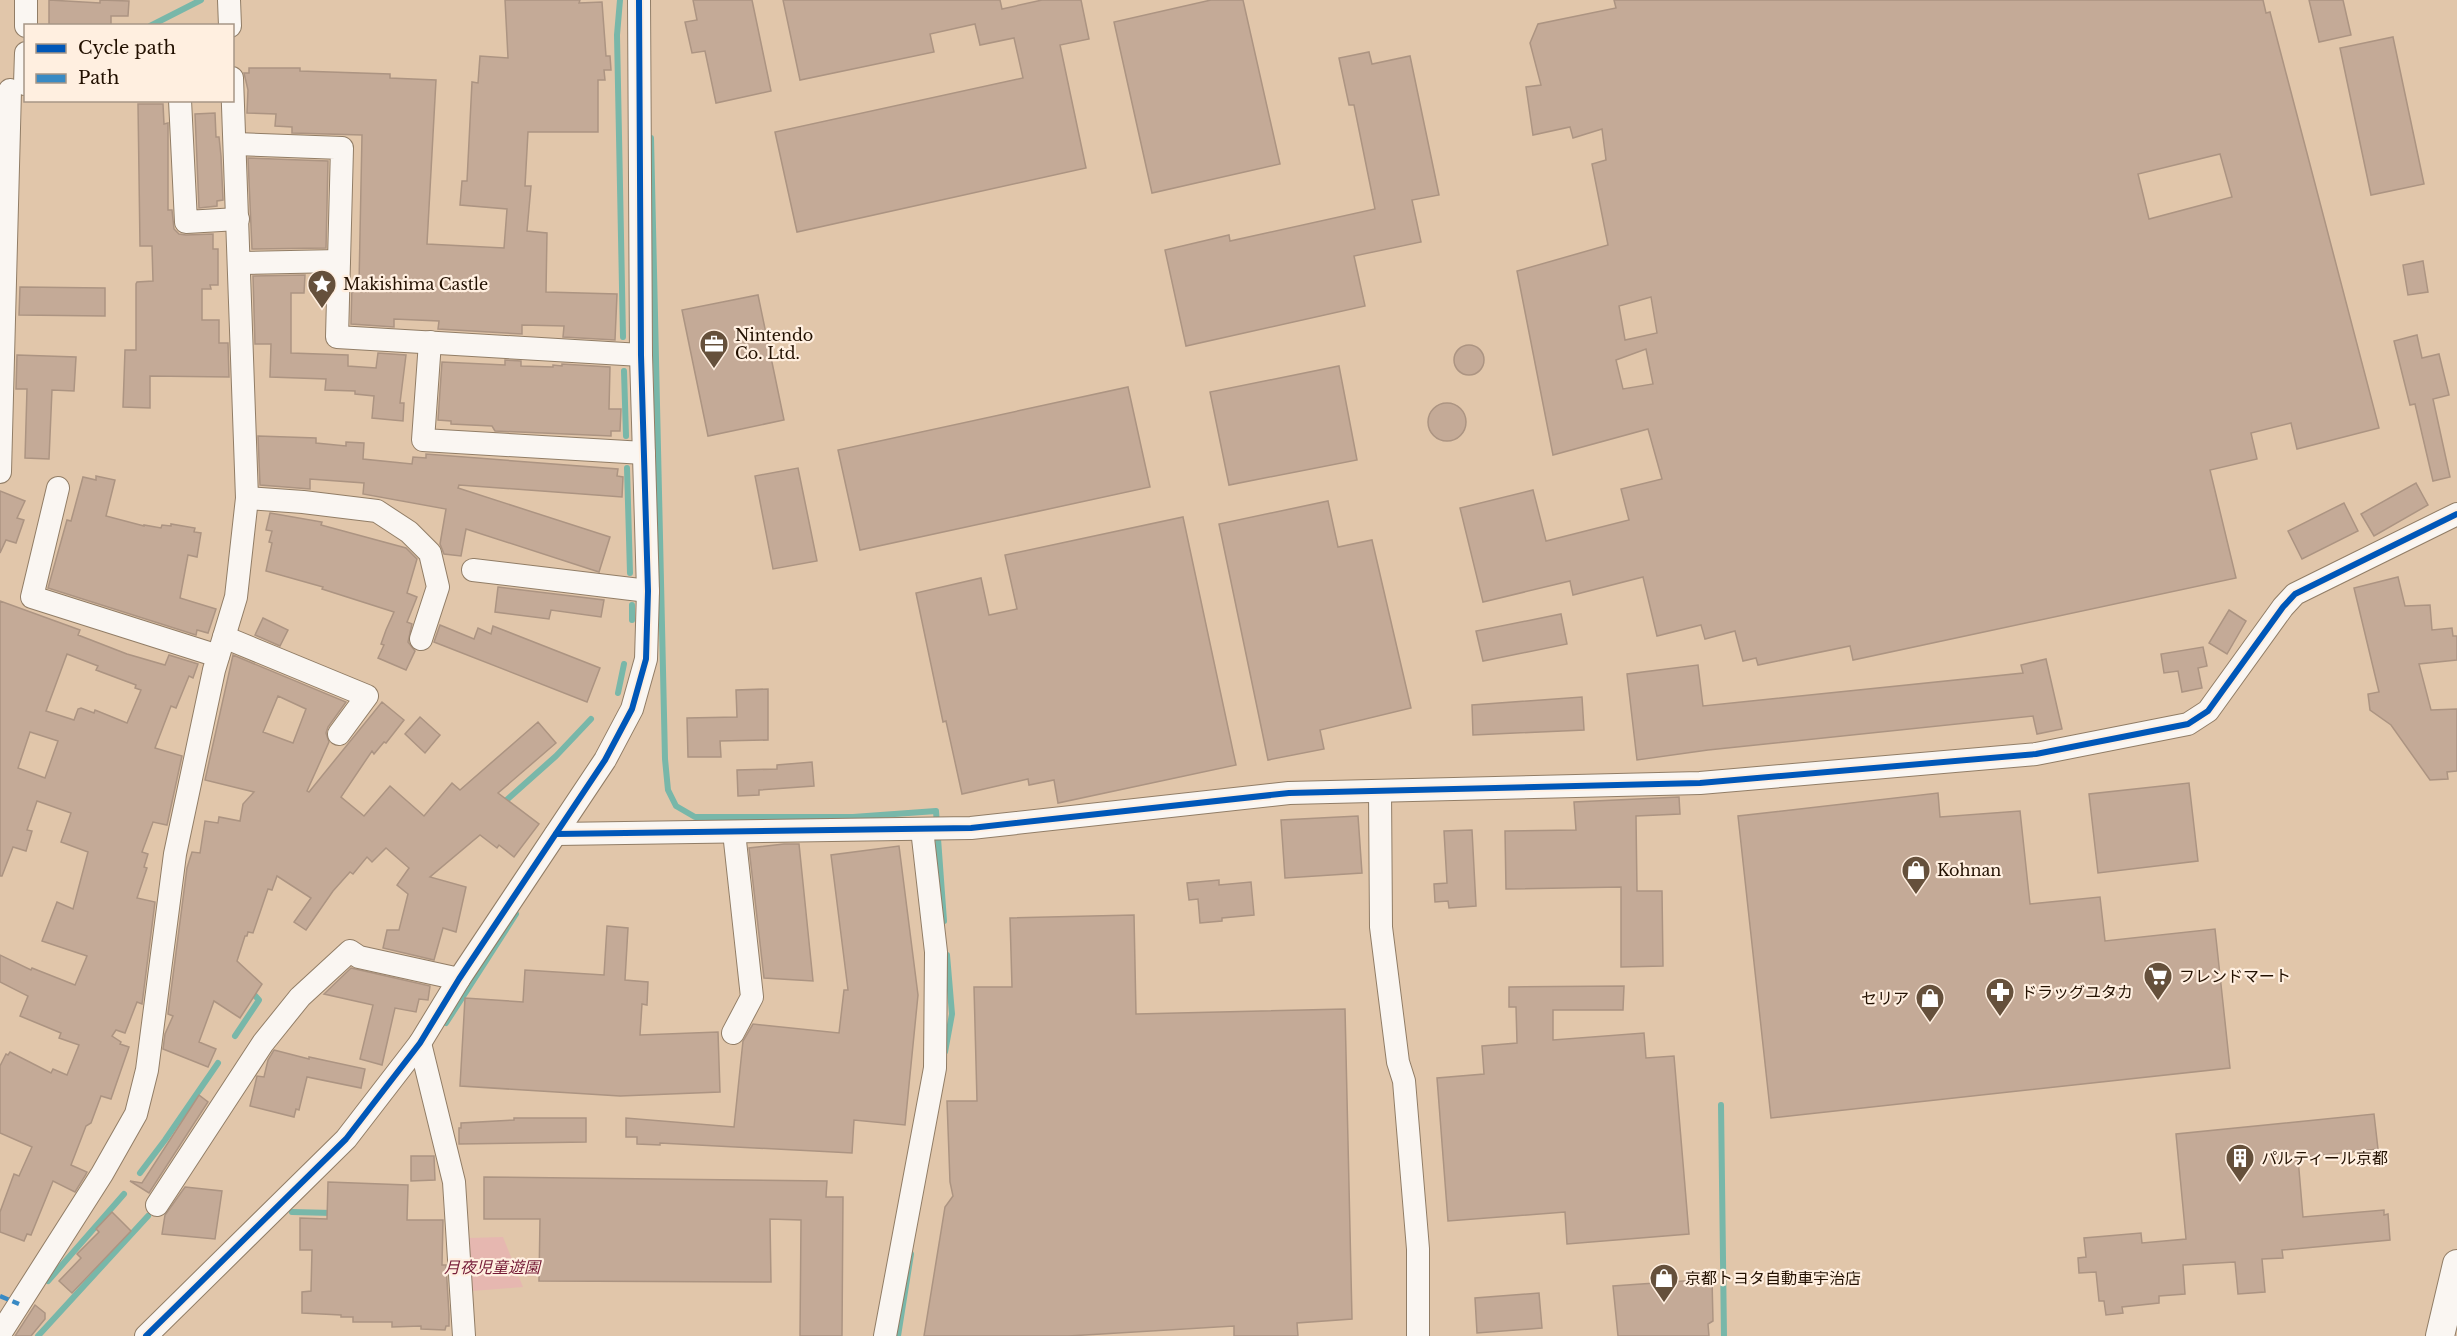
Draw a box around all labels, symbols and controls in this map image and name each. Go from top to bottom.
legend [24,24,234,102]
text: Cycle path [78,37,176,59]
text: Path [78,67,119,89]
place icon: Makishima Castle [306,268,338,310]
place label: Makishima Castle [343,274,488,294]
place label: Nintendo Co. Ltd. [735,325,813,363]
office icon: Nintendo Co. Ltd. [698,328,730,370]
shop icon: Kohnan [1900,854,1932,896]
place label: Kohnan [1937,860,2001,880]
supermarket icon: フレンドマート [2142,960,2174,1002]
place label: フレンドマート [2179,966,2291,986]
pharmacy icon: ドラッグユタカ [1984,976,2016,1018]
shop icon: セリア [1914,982,1946,1024]
place label: ドラッグユタカ [2021,982,2133,1002]
place label: セリア [1861,988,1909,1008]
building icon: パルティール京都 [2224,1142,2256,1184]
place label: パルティール京都 [2261,1148,2388,1168]
park label: 月夜児童遊園 [444,1257,542,1277]
shop icon: 京都トヨタ自動車宇治店 [1648,1262,1680,1304]
place label: 京都トヨタ自動車宇治店 [1685,1268,1861,1288]

